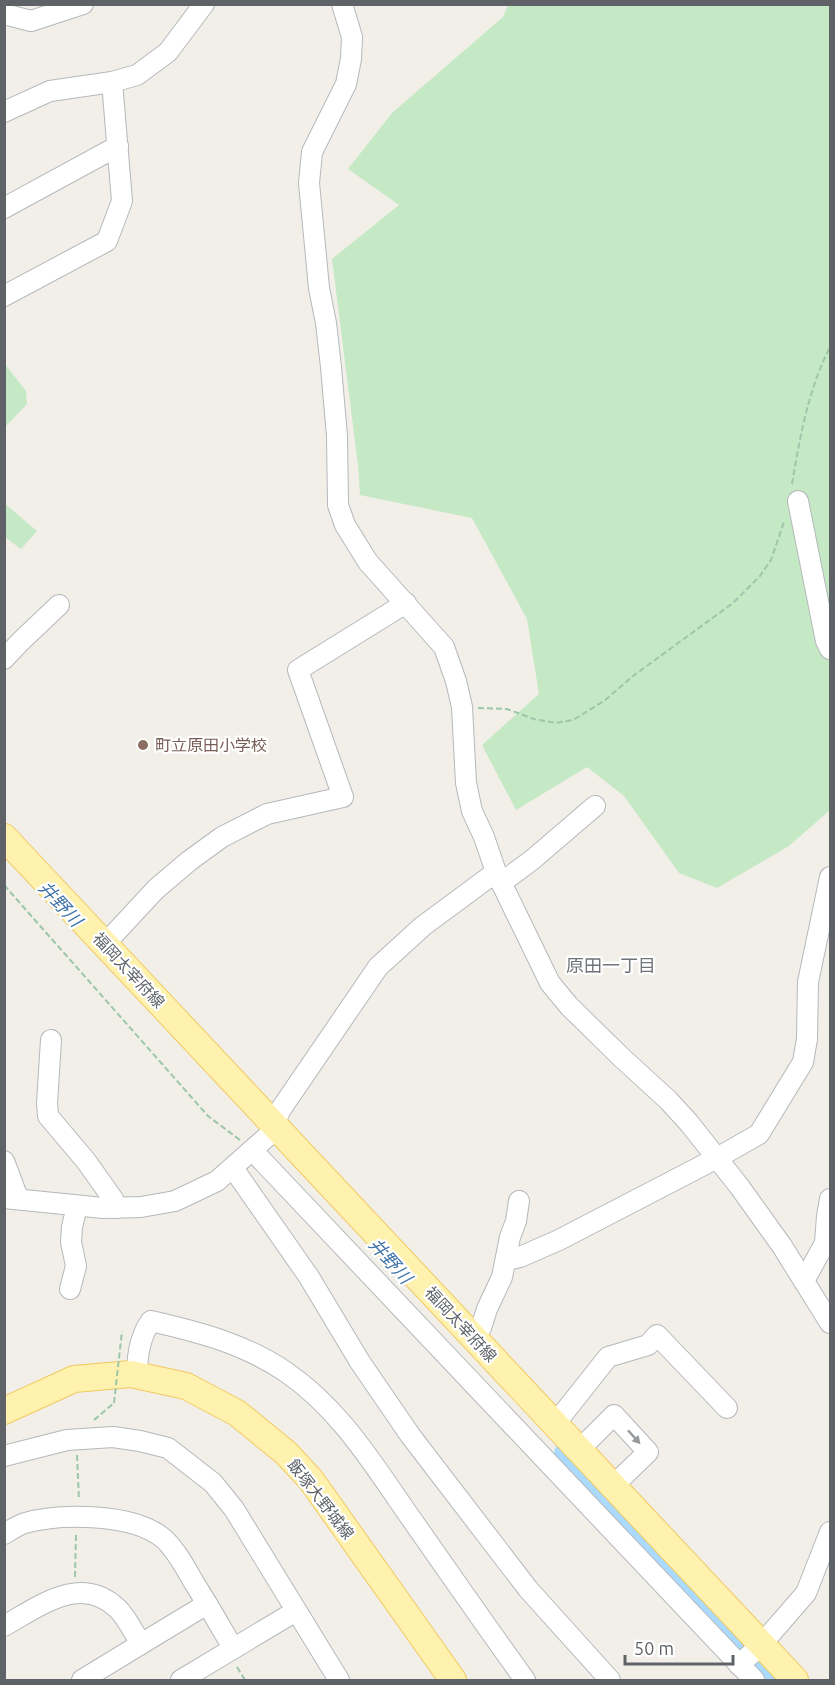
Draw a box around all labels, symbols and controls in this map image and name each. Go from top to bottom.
place label: 町立原田小学校 [155,736,267,754]
marker: 町立原田小学校 [136,738,150,752]
water label: 井野川 [35,877,88,931]
street label: 福岡太宰府線 [90,929,168,1011]
district label: 原田一丁目 [566,955,656,975]
water label: 井野川 [365,1234,418,1289]
street label: 福岡太宰府線 [422,1283,500,1365]
one-way arrow [627,1429,640,1444]
street label: 飯塚大野城線 [284,1456,358,1542]
scale bar [625,1628,733,1666]
text: 50 m [634,1638,674,1658]

